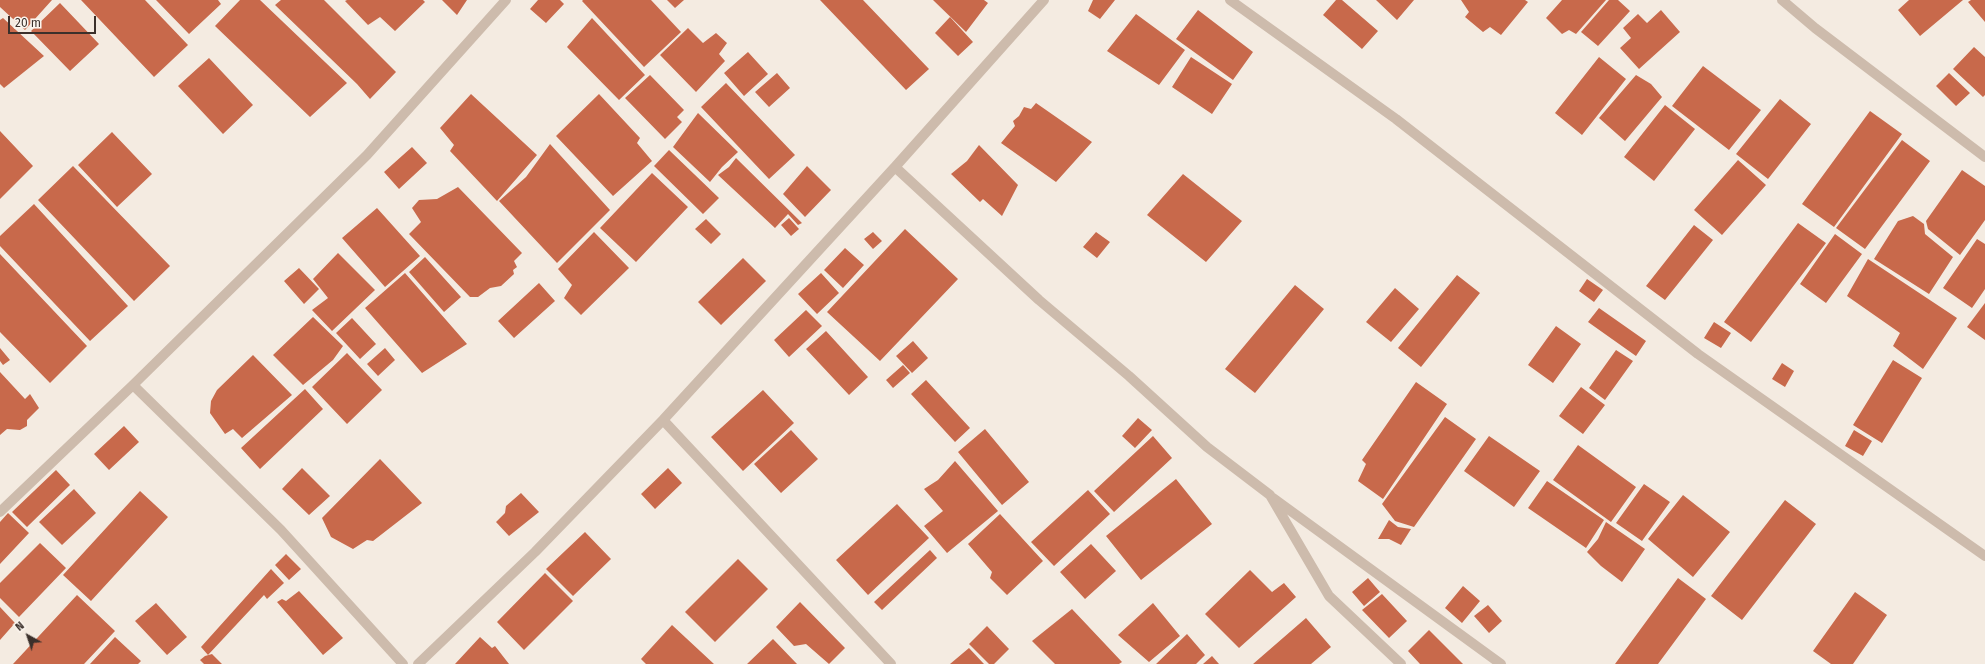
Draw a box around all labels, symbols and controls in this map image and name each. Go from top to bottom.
scale bar [10,8,98,34]
text: 20 m [15,16,41,30]
north arrow [8,616,48,656]
text: N [13,619,27,634]

